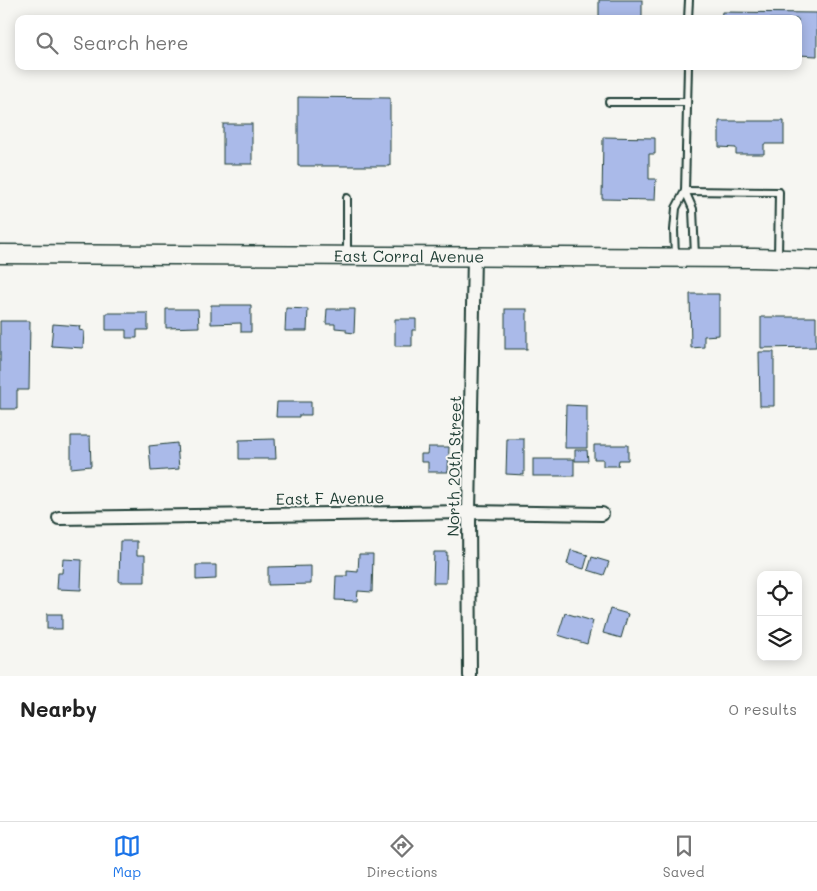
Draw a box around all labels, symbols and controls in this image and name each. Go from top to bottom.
search box [15,15,802,70]
icon: search [33,29,61,57]
text: Search here [73,30,189,55]
street label: East Corral Avenue [334,245,484,267]
street label: North 20th Street [442,395,465,537]
street label: East F Avenue [276,486,384,509]
map controls [757,571,802,661]
button: locate [757,571,802,616]
button: layers [757,616,802,661]
text: Nearby [20,695,97,722]
text: 0 results [729,698,797,719]
tab: Map [113,832,141,881]
tab: Directions [366,832,438,881]
tab: Saved [663,832,704,881]

